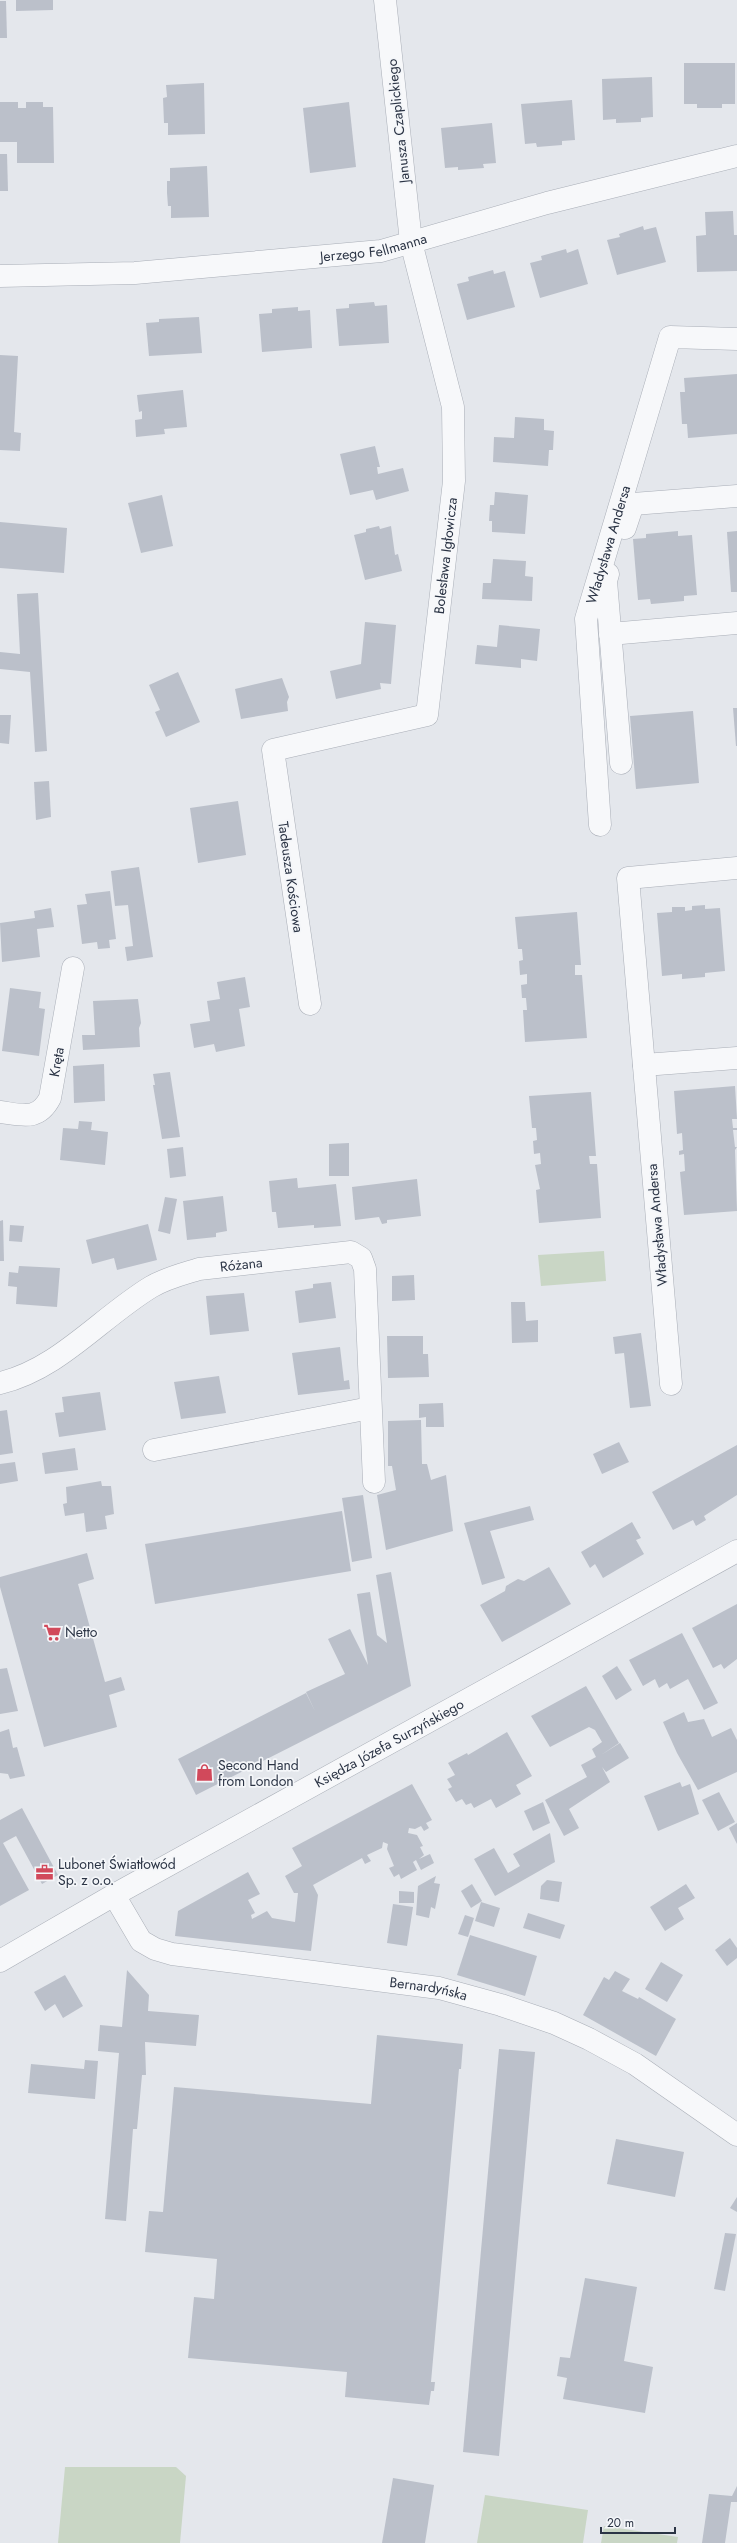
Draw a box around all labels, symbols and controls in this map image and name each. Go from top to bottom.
street label: Janusza Czaplickiego [381,58,415,186]
street label: Jerzego Fellmanna [317,228,429,267]
street label: Władysława Andersa [581,483,635,607]
street label: Bolesława Igłowicza [429,496,462,615]
street label: Tadeusza Kościowa [273,820,309,934]
street label: Kręta [44,1045,69,1078]
street label: Władysława Andersa [642,1163,672,1287]
street label: Różana [219,1252,264,1277]
supermarket icon: Netto [42,1622,62,1642]
place label: Netto [65,1622,98,1642]
street label: Księdza Józefa Surzyńskiego [311,1694,468,1792]
place label: Second Hand from London [218,1755,299,1791]
shop icon: Second Hand from London [195,1763,215,1783]
place label: Lubonet Światłowód Sp. z o.o. [58,1854,176,1890]
office icon: Lubonet Światłowód Sp. z o.o. [35,1862,55,1882]
street label: Bernardyńska [388,1972,470,2005]
scale bar [601,2509,675,2535]
text: 20 m [607,2514,634,2532]

